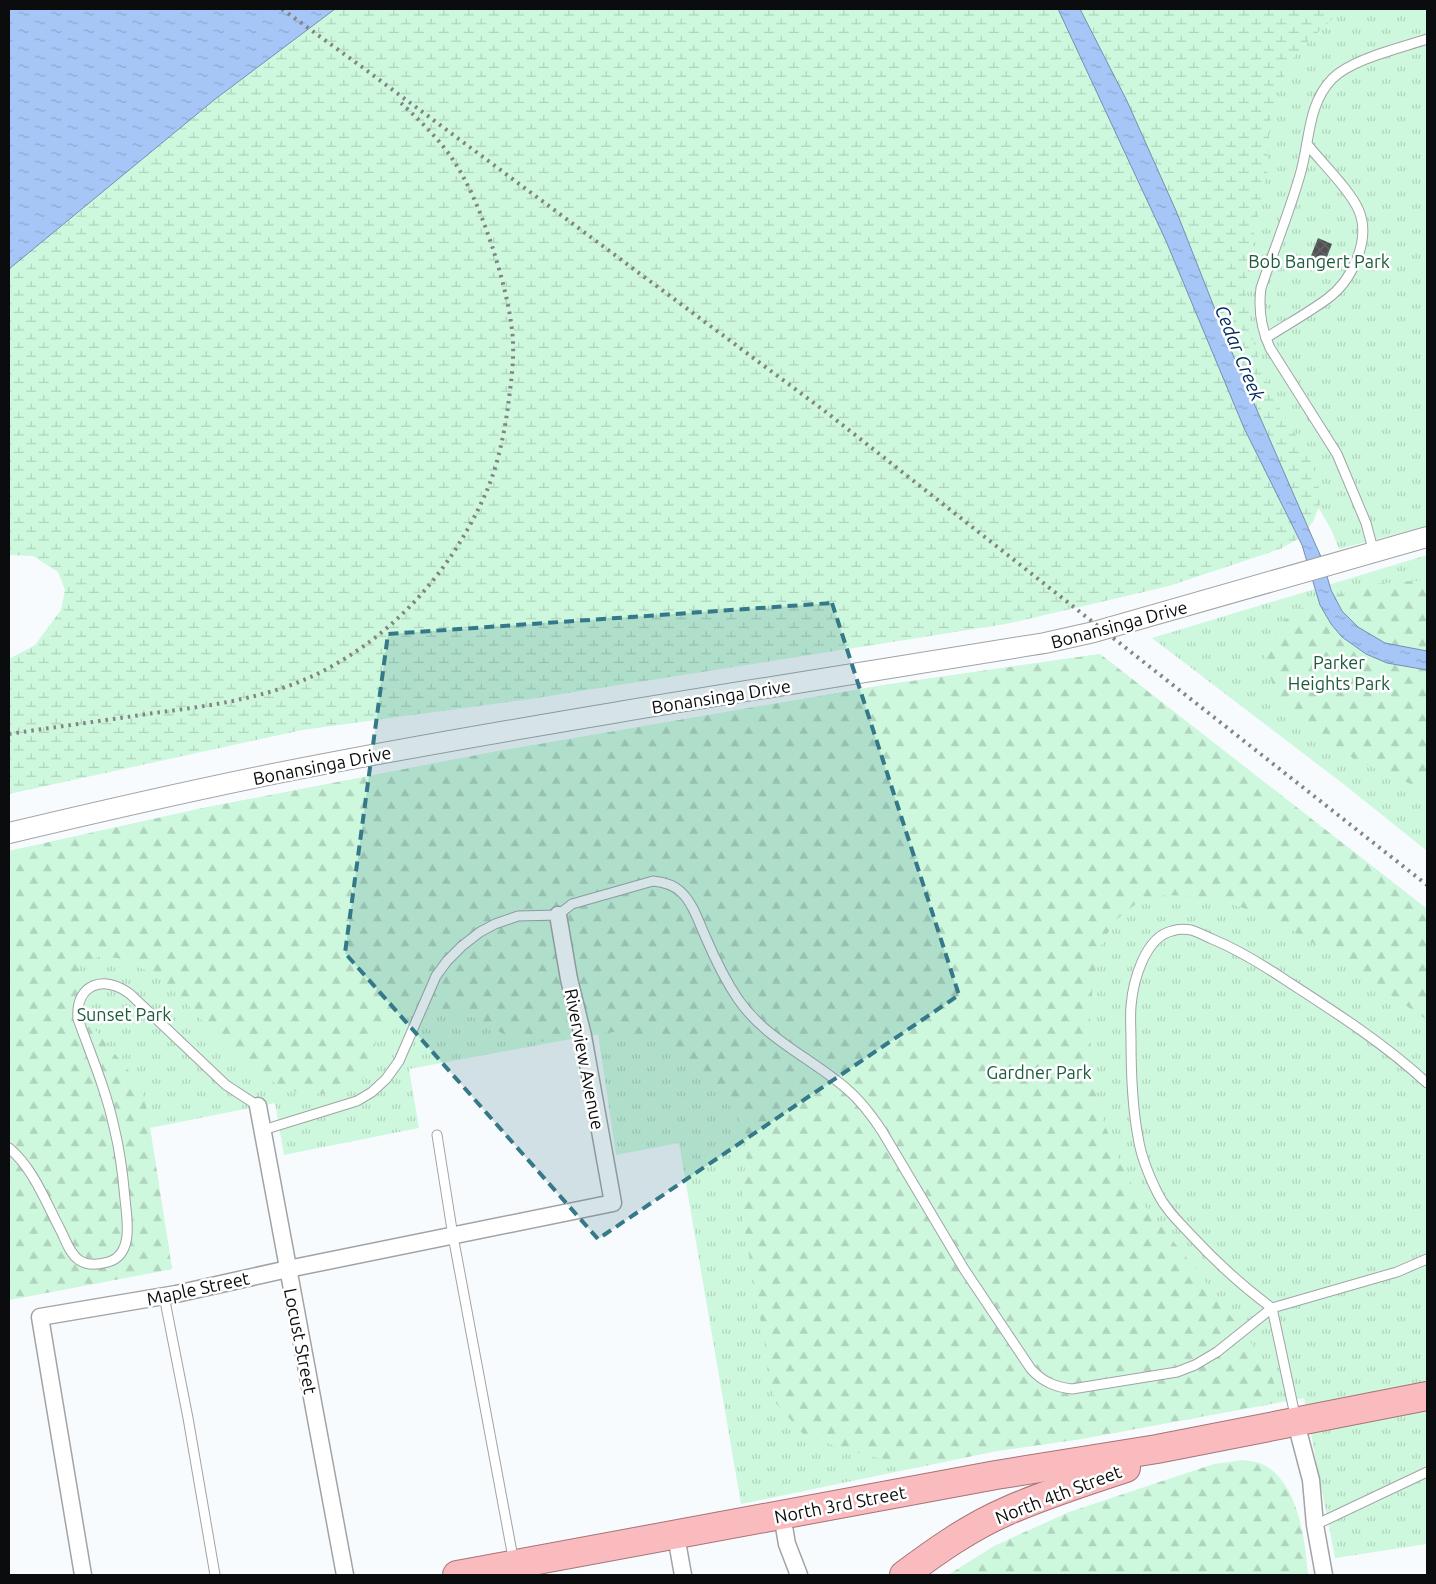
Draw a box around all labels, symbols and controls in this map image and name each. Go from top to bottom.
park label: Bob Bangert Park [1248,251,1390,271]
water label: Cedar Creek [1211,302,1269,404]
street label: Bonansinga Drive [1049,596,1189,652]
park label: Parker Heights Park [1288,652,1390,693]
street label: Bonansinga Drive [650,675,792,717]
street label: Bonansinga Drive [251,742,393,788]
street label: Riverview Avenue [562,987,608,1131]
park label: Sunset Park [77,1004,171,1024]
park label: Gardner Park [986,1062,1092,1082]
street label: Maple Street [145,1267,251,1309]
street label: Locust Street [281,1286,321,1396]
street label: North 4th Street [992,1461,1124,1527]
street label: North 3rd Street [773,1481,907,1527]

